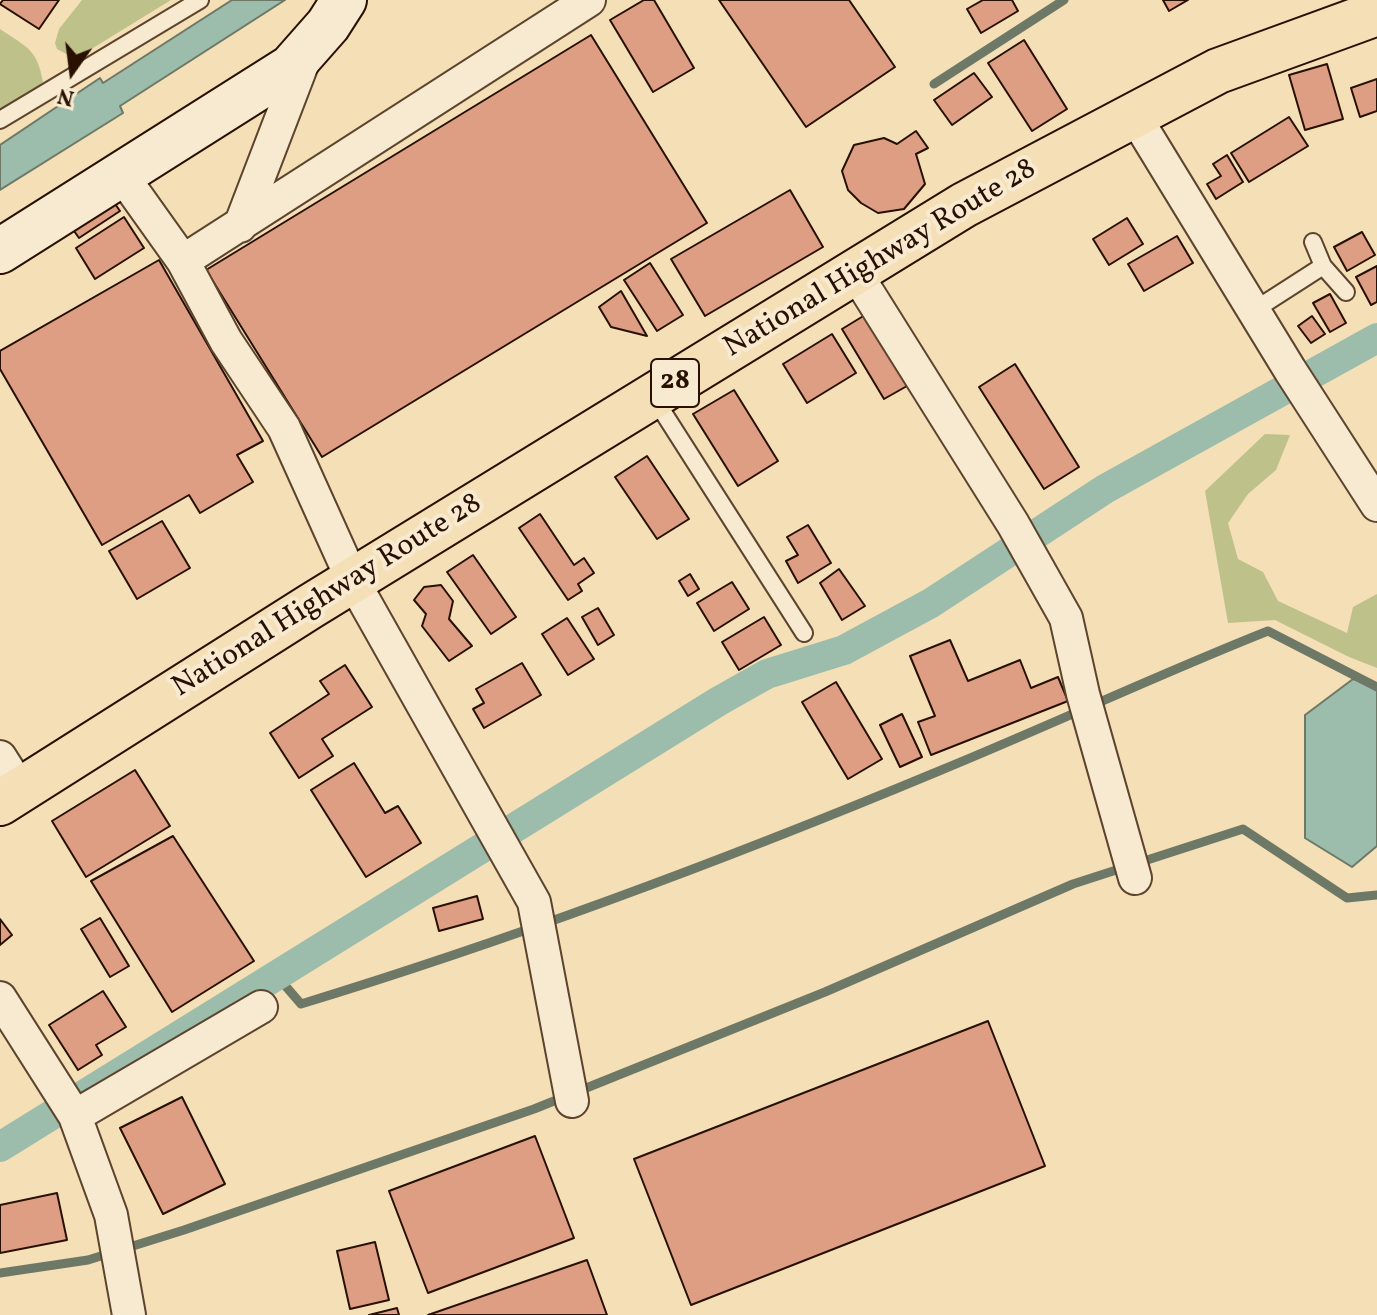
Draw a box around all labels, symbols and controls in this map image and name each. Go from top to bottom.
north arrow [32,32,112,112]
text: N [55,79,78,113]
street label: National Highway Route 28 [718,152,1044,368]
road number: 28 [651,359,699,407]
street label: National Highway Route 28 [167,487,489,707]

